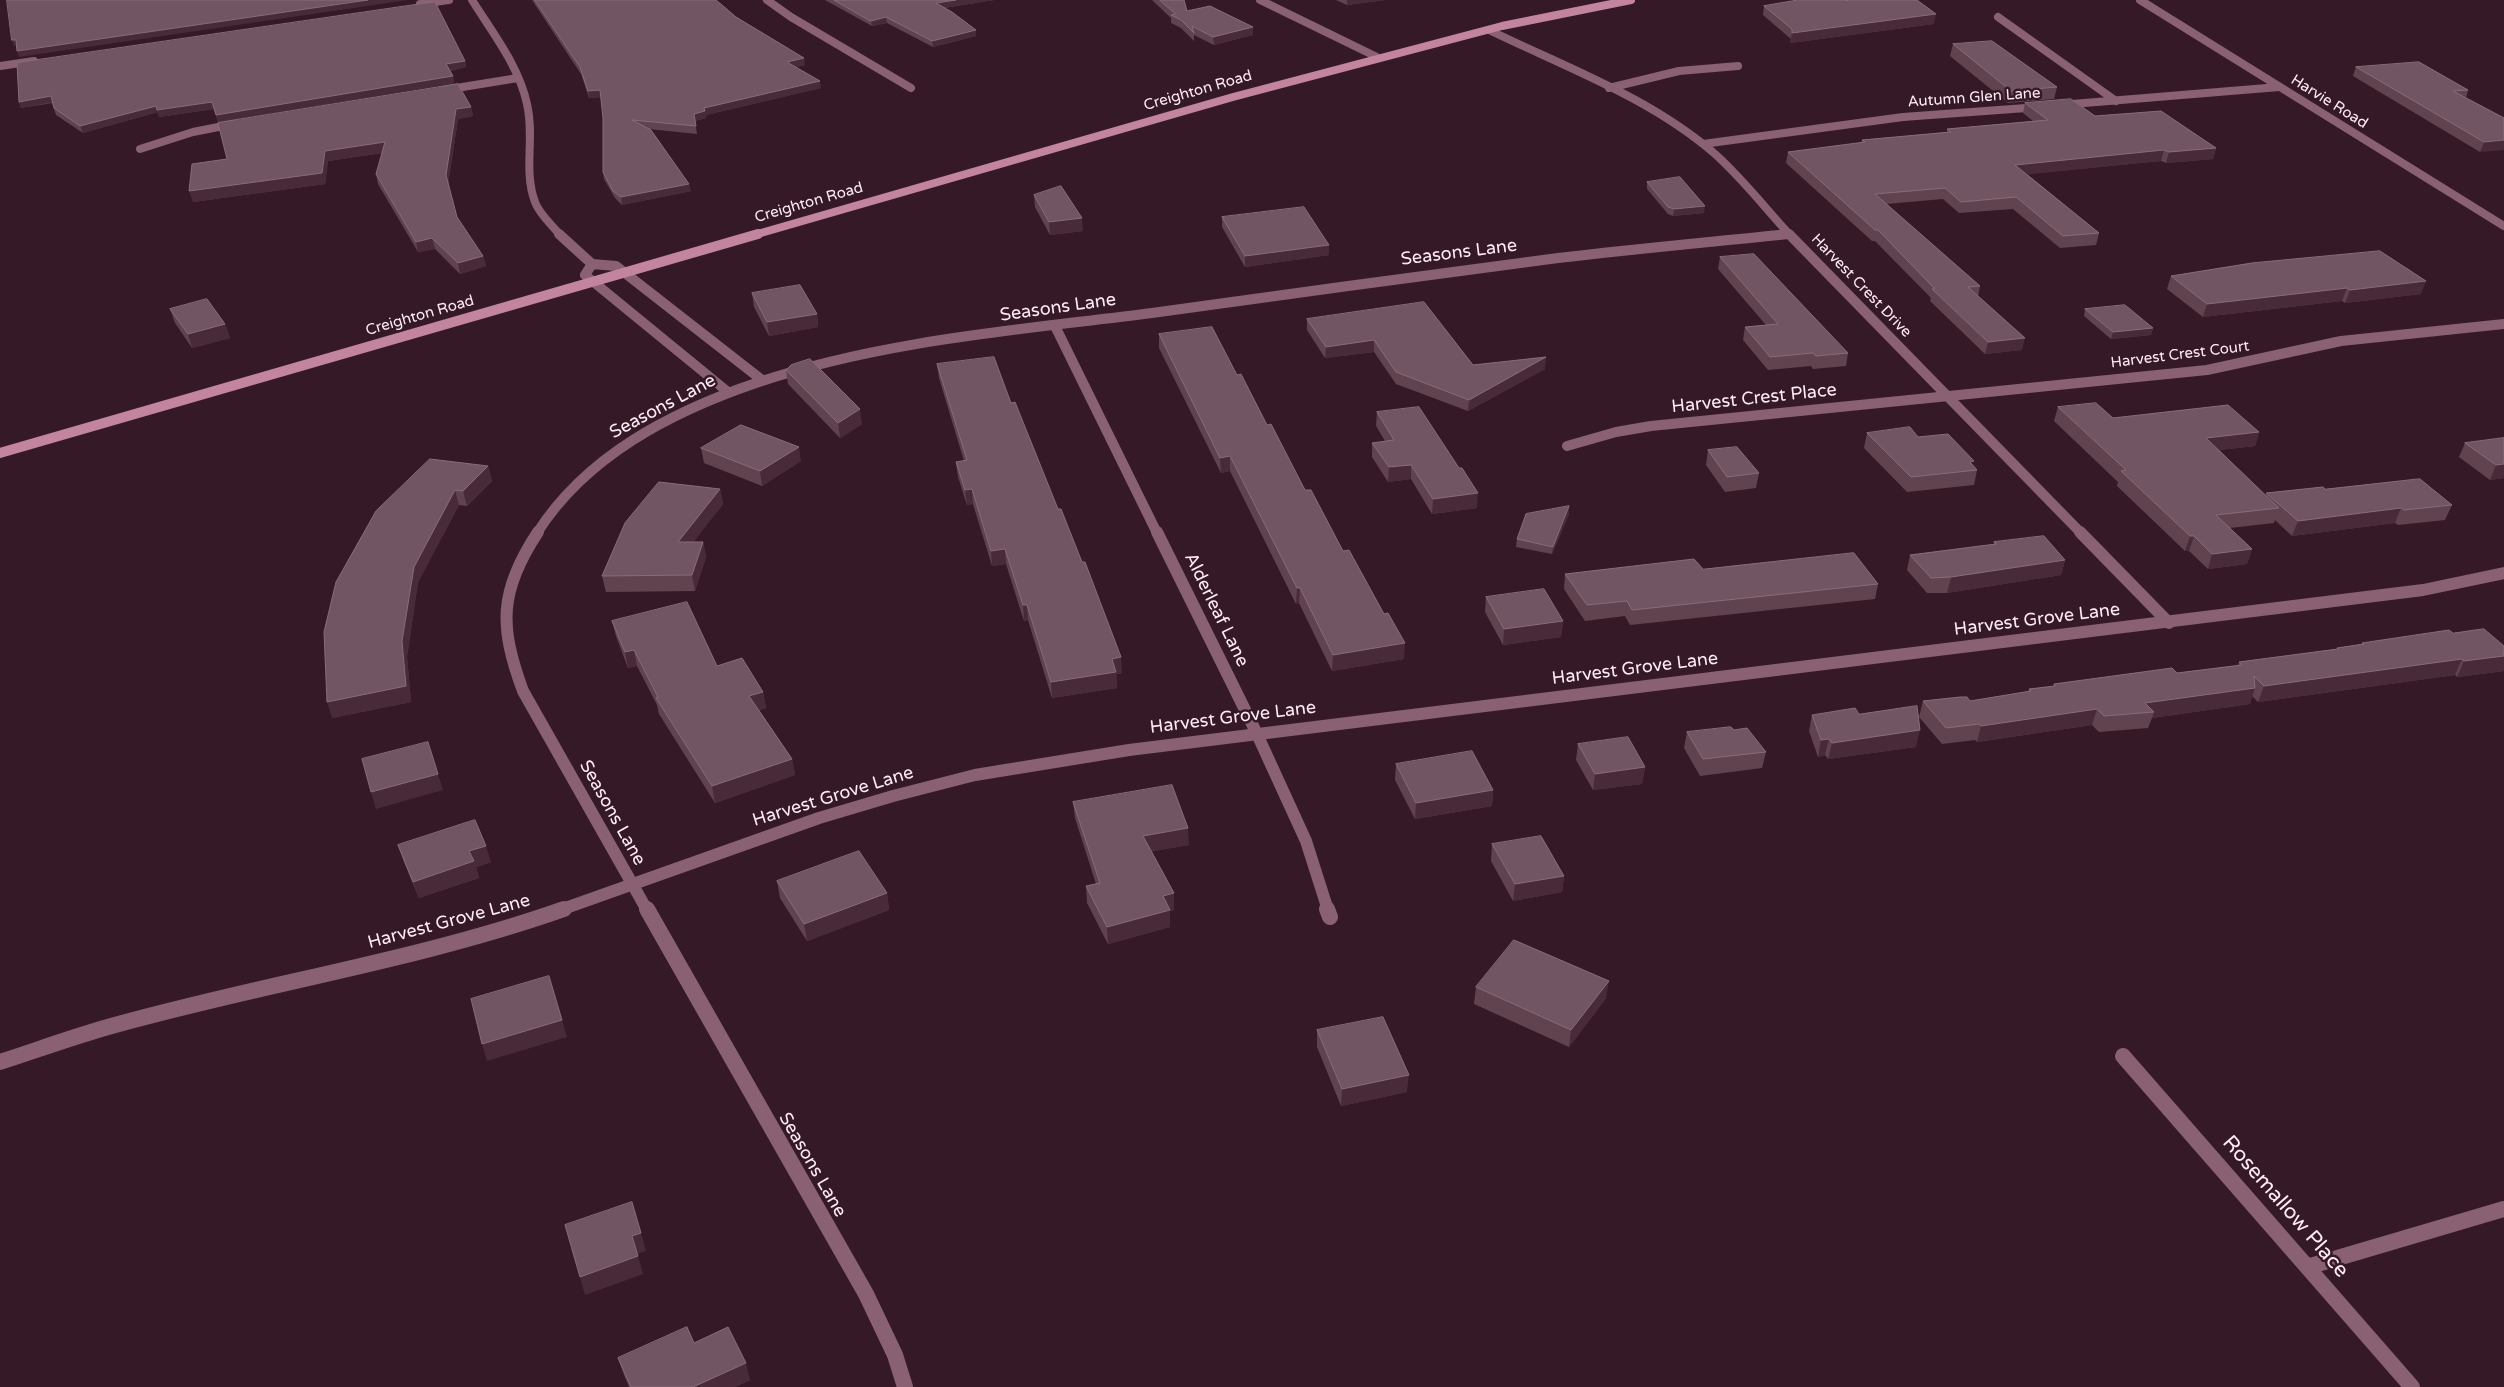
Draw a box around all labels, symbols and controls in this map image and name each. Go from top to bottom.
street label: Creighton Road [1142,67,1254,115]
street label: Harvie Road [2287,71,2371,133]
street label: Autumn Glen Lane [1907,84,2041,112]
street label: Creighton Road [753,179,865,227]
street label: Harvest Crest Drive [1807,231,1915,341]
street label: Seasons Lane [1400,235,1518,271]
street label: Seasons Lane [999,289,1117,327]
street label: Creighton Road [364,292,476,340]
street label: Harvest Crest Court [2110,338,2250,372]
street label: Seasons Lane [606,370,720,444]
street label: Harvest Crest Place [1670,380,1838,418]
street label: Alderleaf Lane [1179,550,1253,670]
street label: Harvest Grove Lane [1953,599,2121,641]
street label: Harvest Grove Lane [1551,648,1719,690]
street label: Harvest Grove Lane [1149,697,1317,739]
street label: Seasons Lane [574,757,650,869]
street label: Harvest Grove Lane [750,762,916,832]
street label: Harvest Grove Lane [365,890,533,954]
street label: Seasons Lane [773,1109,851,1221]
street label: Rosemallow Place [2216,1131,2354,1283]

